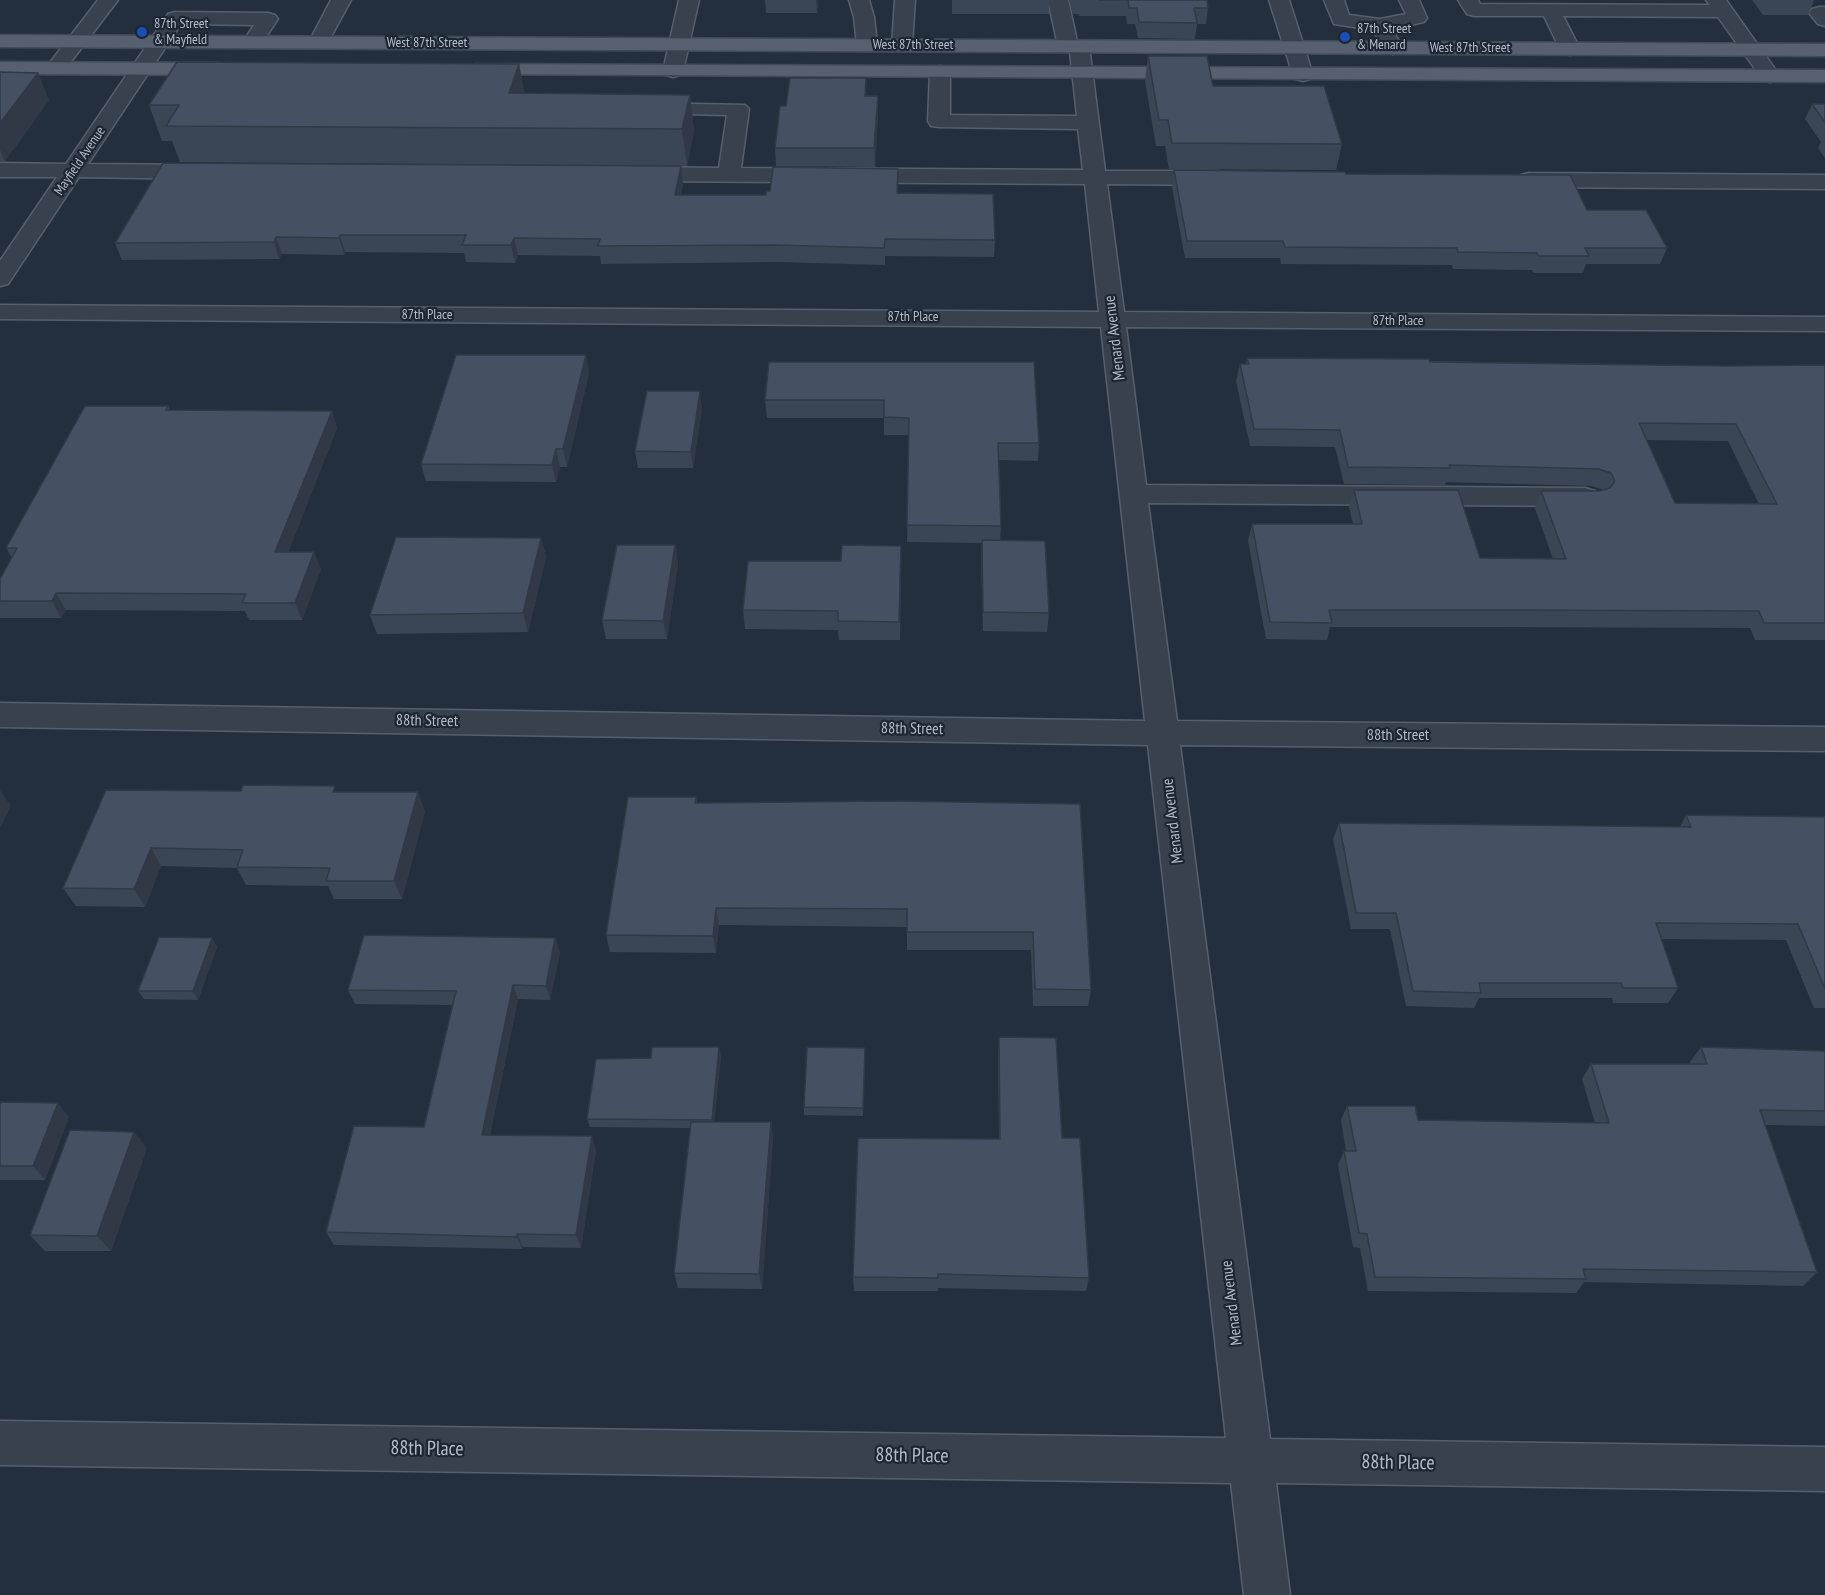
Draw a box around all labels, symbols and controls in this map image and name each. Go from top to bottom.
place label: 87th Street & Mayfield [154,16,208,48]
place label: 87th Street & Menard [1357,21,1411,54]
marker: 87th Street & Mayfield [135,25,149,39]
marker: 87th Street & Menard [1338,30,1352,44]
street label: West 87th Street [387,35,467,51]
street label: West 87th Street [873,37,953,53]
street label: West 87th Street [1430,40,1510,56]
street label: Mayfield Avenue [51,123,109,199]
street label: Menard Avenue [1100,294,1130,382]
street label: 87th Place [401,307,453,323]
street label: 87th Place [887,309,939,325]
street label: 87th Place [1372,313,1424,329]
street label: 88th Street [396,711,458,731]
street label: 88th Street [881,719,943,739]
street label: 88th Street [1367,725,1429,745]
street label: Menard Avenue [1158,777,1188,865]
street label: Menard Avenue [1217,1259,1247,1347]
street label: 88th Place [390,1436,464,1462]
street label: 88th Place [875,1443,949,1469]
street label: 88th Place [1361,1450,1435,1476]

